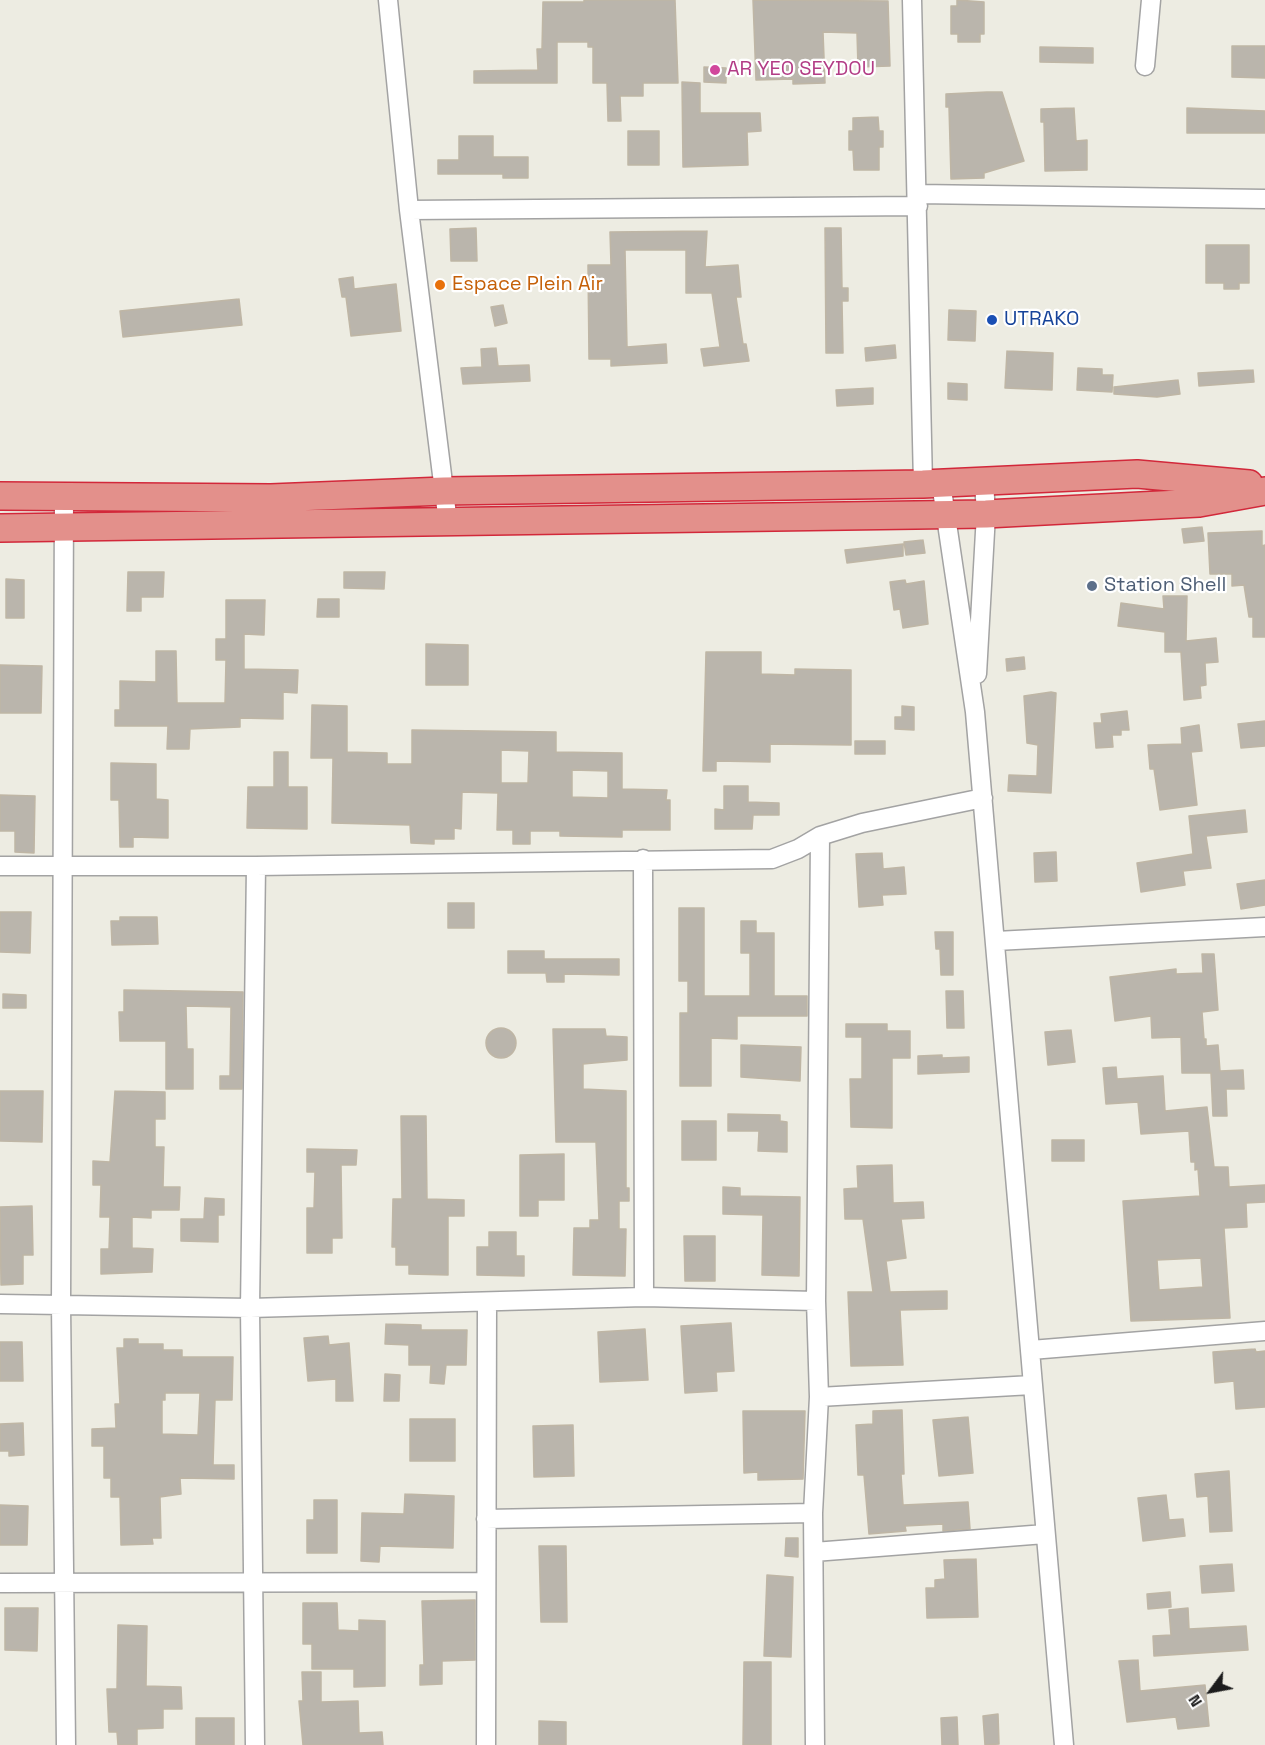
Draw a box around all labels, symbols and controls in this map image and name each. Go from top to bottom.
place label: AR YEO SEYDOU [727,58,875,82]
marker: AR YEO SEYDOU [708,63,722,77]
place label: Espace Plein Air [452,273,603,297]
marker: Espace Plein Air [433,278,447,292]
place label: UTRAKO [1004,308,1079,332]
marker: UTRAKO [985,313,999,327]
place label: Station Shell [1104,574,1226,598]
marker: Station Shell [1085,579,1099,593]
north arrow [1181,1661,1241,1721]
text: N [1184,1691,1207,1711]

